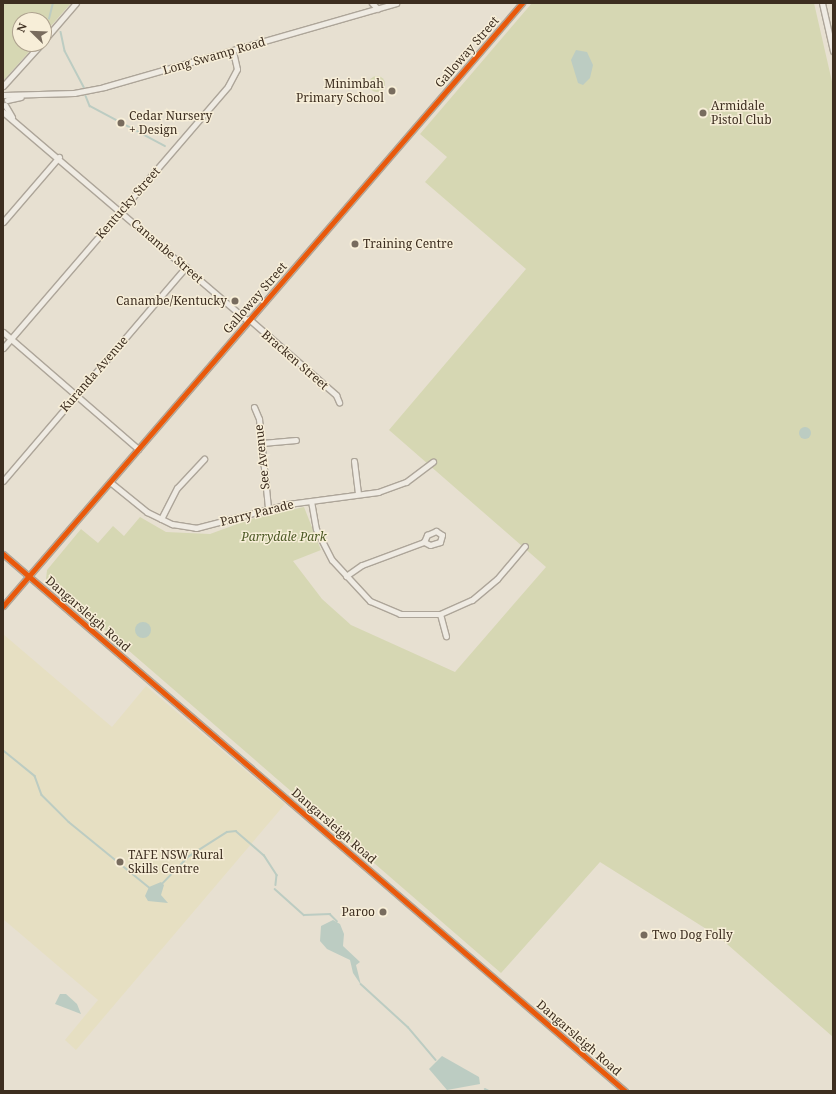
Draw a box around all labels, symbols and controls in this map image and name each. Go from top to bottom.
north arrow [12,12,52,52]
street label: Galloway Street [432,13,502,91]
text: N [13,21,30,34]
street label: Long Swamp Road [161,34,267,78]
place label: Minimbah Primary School [296,77,384,105]
marker: Minimbah Primary School [387,86,397,96]
place label: Armidale Pistol Club [711,99,772,127]
marker: Armidale Pistol Club [698,108,708,118]
place label: Cedar Nursery + Design [129,109,212,137]
marker: Cedar Nursery + Design [116,118,126,128]
street label: Kentucky Street [93,164,163,242]
street label: Canambe Street [128,216,206,286]
place label: Training Centre [363,237,453,251]
marker: Training Centre [350,239,360,249]
street label: Galloway Street [220,259,290,337]
place label: Canambe/Kentucky [116,294,227,308]
marker: Canambe/Kentucky [230,296,240,306]
street label: Bracken Street [259,327,331,393]
street label: Kuranda Avenue [57,333,131,415]
street label: See Avenue [251,424,273,490]
street label: Parry Parade [219,497,295,529]
park label: Parrydale Park [241,530,327,544]
street label: Dangarsleigh Road [43,573,133,655]
street label: Dangarsleigh Road [289,785,379,867]
place label: TAFE NSW Rural Skills Centre [128,848,223,876]
marker: TAFE NSW Rural Skills Centre [115,857,125,867]
place label: Paroo [341,905,375,919]
marker: Paroo [378,907,388,917]
place label: Two Dog Folly [652,928,733,942]
marker: Two Dog Folly [639,930,649,940]
street label: Dangarsleigh Road [534,997,624,1079]

